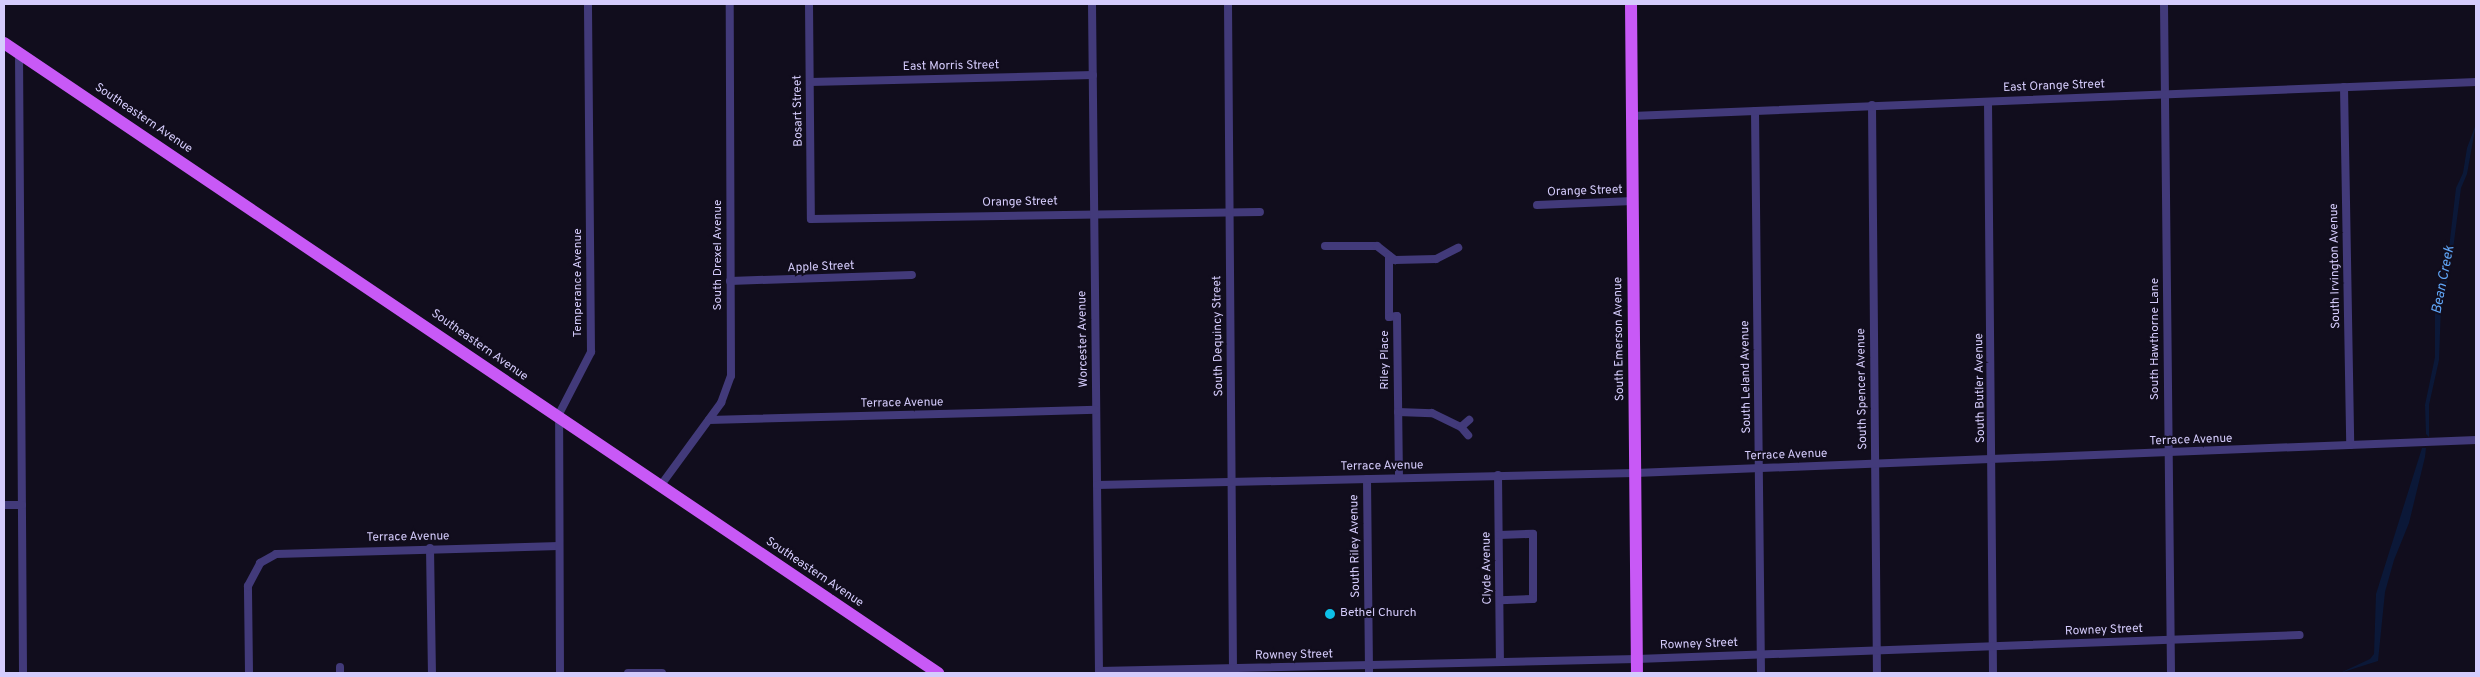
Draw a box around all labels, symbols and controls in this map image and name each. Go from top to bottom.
street label: East Morris Street [903,59,999,75]
street label: Bosart Street [791,75,807,147]
street label: East Orange Street [2003,78,2105,96]
street label: Southeastern Avenue [91,81,195,157]
street label: Orange Street [1547,183,1623,201]
street label: Orange Street [982,195,1058,211]
street label: South Drexel Avenue [712,199,726,311]
street label: South Irvington Avenue [2328,203,2344,329]
street label: Temperance Avenue [572,228,586,338]
water label: Bean Creek [2429,244,2459,316]
street label: Apple Street [787,260,855,276]
street label: South Dequincy Street [1211,275,1227,397]
street label: South Emerson Avenue [1612,277,1628,401]
street label: South Hawthorne Lane [2149,278,2163,400]
street label: Worcester Avenue [1076,290,1092,388]
street label: Southeastern Avenue [428,307,530,385]
street label: South Leland Avenue [1739,320,1755,434]
street label: South Spencer Avenue [1855,328,1871,450]
street label: Riley Place [1379,330,1393,390]
street label: South Butler Avenue [1973,333,1989,443]
street label: Terrace Avenue [860,396,944,412]
street label: Terrace Avenue [2149,432,2233,450]
street label: Terrace Avenue [1744,447,1828,465]
street label: Terrace Avenue [1340,459,1424,475]
street label: South Riley Avenue [1348,494,1364,598]
street label: Terrace Avenue [366,530,450,546]
street label: Clyde Avenue [1480,531,1496,605]
street label: Southeastern Avenue [762,535,866,611]
place label: Bethel Church [1340,607,1416,621]
marker: Bethel Church [1324,608,1336,620]
street label: Rowney Street [2065,622,2143,640]
street label: Rowney Street [1660,636,1738,654]
street label: Rowney Street [1255,648,1333,664]

